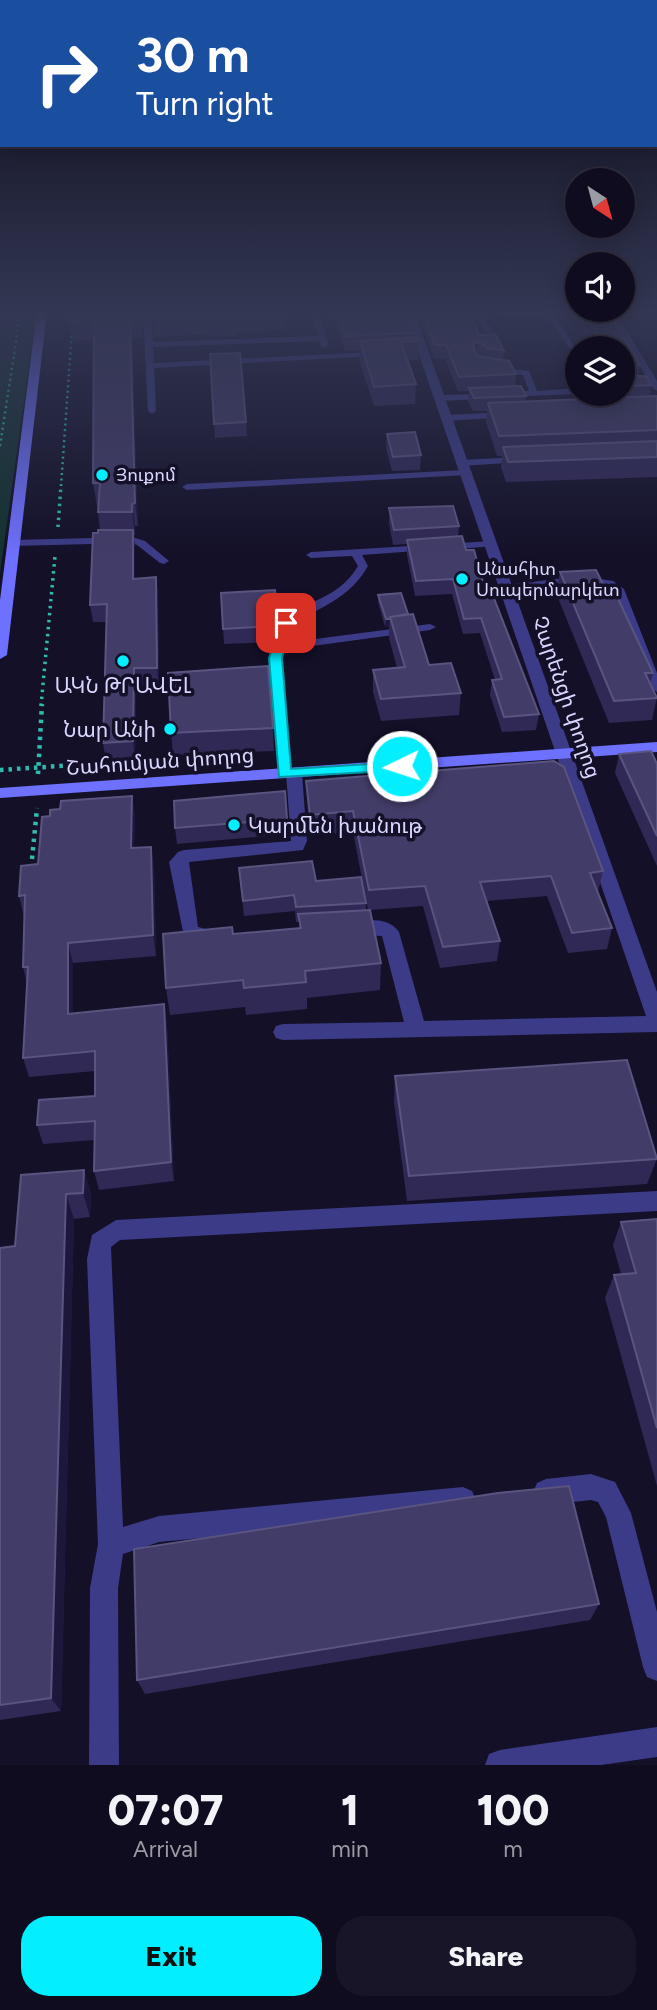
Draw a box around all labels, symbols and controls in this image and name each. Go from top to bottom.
text: 30 m [136,25,249,84]
icon: right [21,28,112,119]
text: Turn right [136,85,274,123]
north arrow [565,168,635,238]
map controls [565,168,635,406]
button: sound [565,252,635,322]
button: layers [565,336,635,406]
place label: Յուքոմ [116,464,176,486]
marker: Յուքոմ [94,467,110,483]
place label: Անահիտ Սուպերմարկետ [476,558,620,601]
marker: Անահիտ Սուպերմարկետ [454,571,470,587]
pin [256,593,316,653]
icon: arrive [267,604,305,642]
street label: Չարենցի փողոց [528,613,606,781]
marker: ԱԿՆ ԹՐԱՎԵԼ [115,653,131,669]
place label: ԱԿՆ ԹՐԱՎԵԼ [55,673,192,698]
place label: Նար Անի [63,717,156,742]
marker: Նար Անի [162,721,178,737]
position arrow [365,729,439,803]
street label: Շահումյան փողոց [65,742,255,780]
place label: Կարմեն խանութ [248,813,423,838]
marker: Կարմեն խանութ [226,817,242,833]
text: 07:07 [108,1785,223,1836]
text: 1 [341,1785,359,1836]
text: 100 [477,1785,549,1836]
text: Arrival [133,1835,198,1863]
text: min [331,1835,369,1863]
text: m [503,1835,523,1863]
button: Exit [21,1916,322,1996]
button: Share [336,1916,636,1996]

